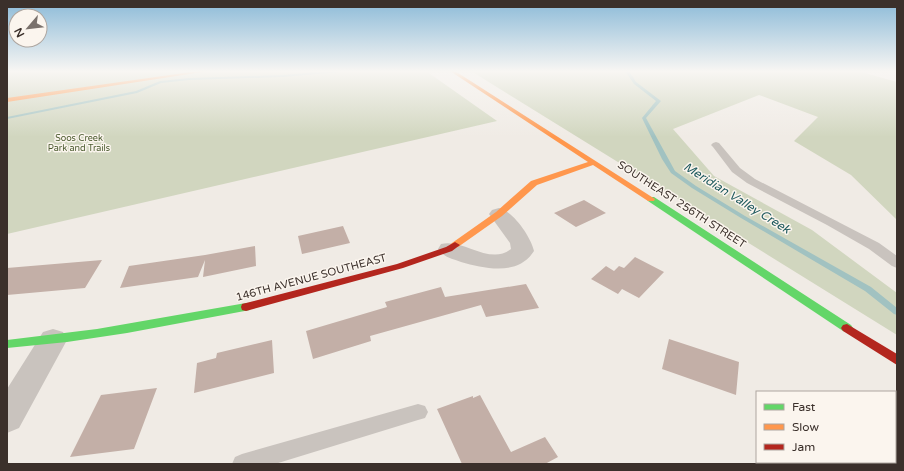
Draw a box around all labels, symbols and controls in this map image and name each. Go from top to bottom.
north arrow [8,8,48,48]
text: N [12,26,27,39]
park label: Soos Creek Park and Trails [48,133,110,154]
street label: SOUTHEAST 256TH STREET [615,158,749,251]
water label: Meridian Valley Creek [681,159,794,237]
street label: 146TH AVENUE SOUTHEAST [234,251,388,304]
legend [756,391,896,463]
text: Fast [792,400,816,414]
text: Slow [792,420,819,434]
text: Jam [792,440,815,454]

